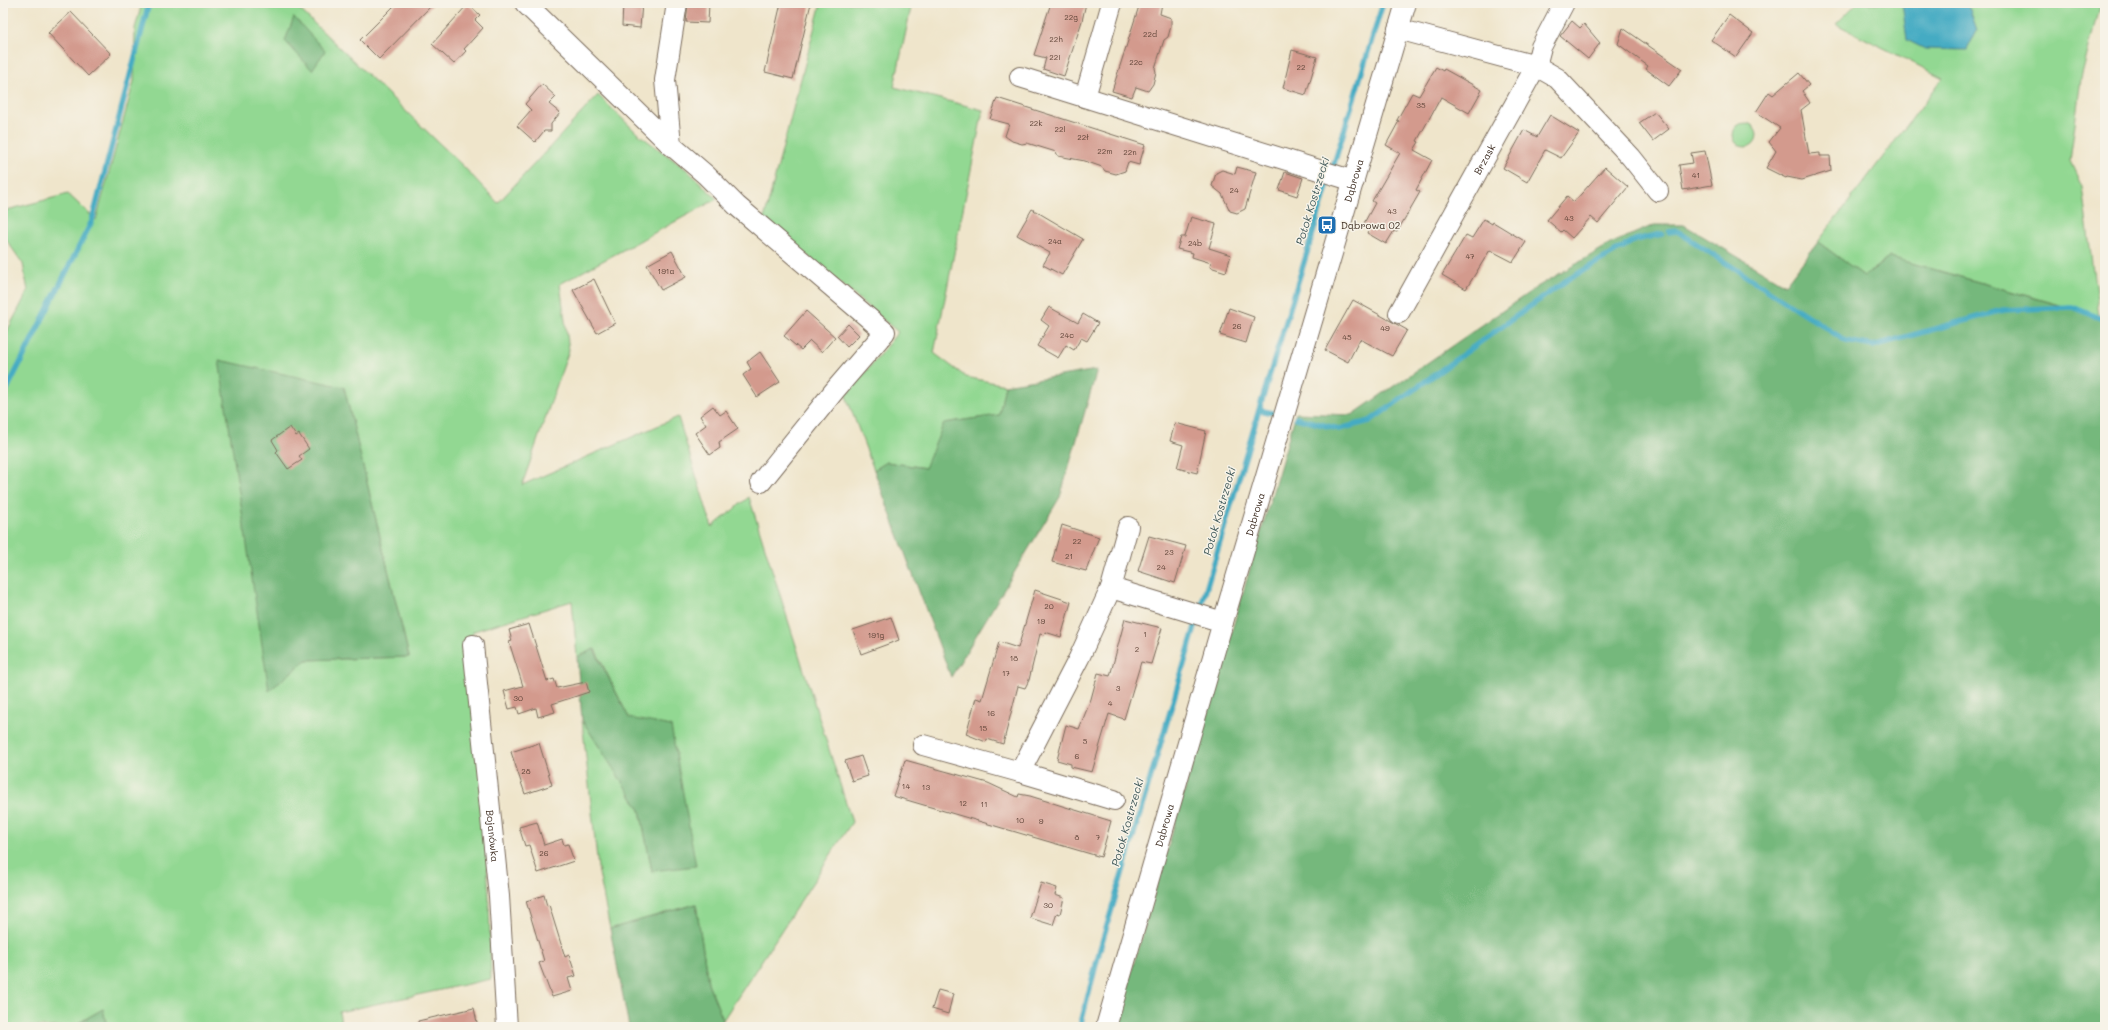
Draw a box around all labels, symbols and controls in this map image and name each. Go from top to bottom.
house number: 22g [1064,12,1078,22]
house number: 22d [1143,29,1157,39]
house number: 22h [1049,34,1063,44]
house number: 22i [1049,52,1061,62]
house number: 22c [1129,57,1143,67]
house number: 22 [1297,62,1305,72]
house number: 35 [1416,100,1426,110]
house number: 22k [1029,118,1043,128]
house number: 22l [1055,124,1065,134]
house number: 22ł [1077,132,1089,142]
street label: Brzask [1470,141,1499,177]
house number: 22m [1097,146,1113,156]
house number: 22n [1123,147,1137,157]
water label: Potok Kostrzecki [1291,154,1333,247]
street label: Dąbrowa [1341,157,1367,204]
house number: 41 [1692,170,1700,180]
house number: 24 [1229,185,1239,195]
house number: 43 [1387,206,1397,216]
house number: 43 [1564,213,1574,223]
bus stop icon: Dąbrowa 02 [1316,214,1338,236]
place label: Dąbrowa 02 [1341,218,1400,232]
house number: 24a [1048,236,1062,246]
house number: 24b [1188,238,1202,248]
house number: 47 [1465,251,1475,261]
house number: 191a [658,266,674,276]
house number: 26 [1232,321,1242,331]
house number: 49 [1380,323,1390,333]
house number: 24c [1060,330,1074,340]
house number: 45 [1342,332,1352,342]
water label: Potok Kostrzecki [1199,464,1239,557]
street label: Dąbrowa [1242,491,1268,537]
house number: 22 [1073,536,1081,546]
house number: 23 [1164,547,1174,557]
house number: 21 [1065,551,1073,561]
house number: 24 [1156,562,1166,572]
house number: 20 [1044,601,1054,611]
house number: 19 [1037,616,1045,626]
house number: 1 [1143,629,1147,639]
house number: 191g [868,630,885,640]
house number: 2 [1135,644,1139,654]
house number: 18 [1010,653,1018,663]
house number: 17 [1002,668,1011,678]
house number: 3 [1116,683,1121,693]
house number: 30 [513,693,523,703]
house number: 4 [1108,698,1113,708]
house number: 16 [987,708,995,718]
house number: 15 [979,723,987,733]
house number: 5 [1083,736,1088,746]
house number: 6 [1075,751,1080,761]
house number: 28 [521,766,531,776]
water label: Potok Kostrzecki [1107,775,1147,868]
house number: 14 [902,781,910,791]
house number: 13 [922,782,930,792]
house number: 12 [959,798,967,808]
house number: 11 [980,799,988,809]
street label: Dąbrowa [1151,802,1177,849]
street label: Bojanówka [483,809,502,863]
house number: 10 [1016,815,1024,825]
house number: 9 [1039,816,1044,826]
house number: 8 [1075,832,1080,842]
house number: 7 [1096,832,1101,842]
house number: 26 [539,848,549,858]
house number: 30 [1043,900,1053,910]

